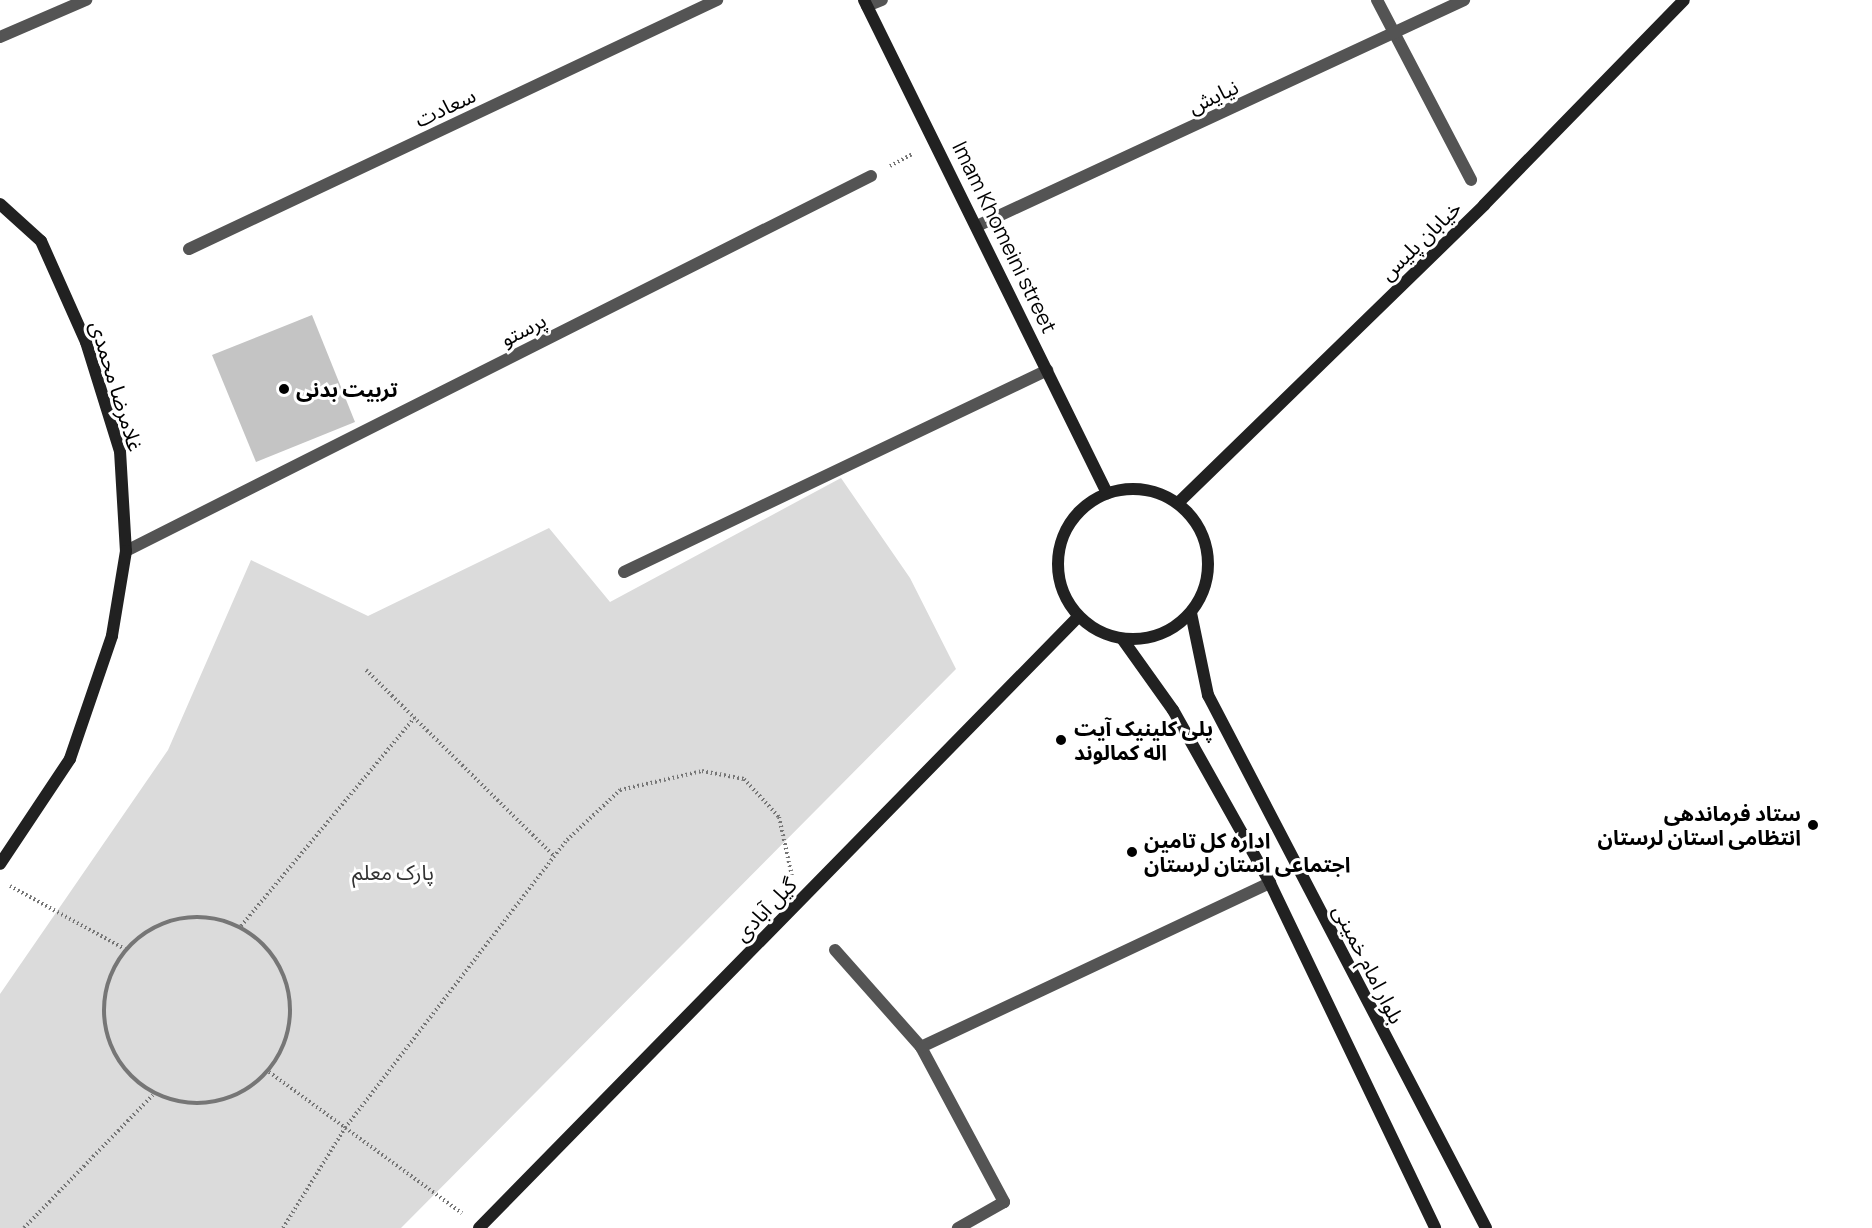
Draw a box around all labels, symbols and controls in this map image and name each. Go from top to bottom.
street label: نیایش [1184,73,1242,119]
street label: سعادت [410,82,480,132]
street label: Imam Khomeini street [948,137,1062,337]
street label: خیابان پلیس [1374,195,1466,285]
street label: پرستو [496,307,550,351]
street label: غلامرضا محمدی [85,318,149,454]
place label: تربیت بدنی [296,376,398,402]
marker: تربیت بدنی [277,382,291,396]
place label: پلی کلینیک آیت اله کمالوند [1074,715,1213,765]
marker: پلی کلینیک آیت اله کمالوند [1052,731,1070,749]
place label: ستاد فرماندهی انتظامی استان لرستان [1598,800,1801,850]
marker: ستاد فرماندهی انتظامی استان لرستان [1806,818,1820,832]
place label: اداره کل تامین اجتماعی استان لرستان [1144,827,1351,877]
marker: اداره کل تامین اجتماعی استان لرستان [1125,845,1139,859]
park label: پارک معلم [352,859,434,885]
street label: گیل آبادی [729,872,801,946]
street label: بلوار امام خمینی [1328,900,1410,1028]

